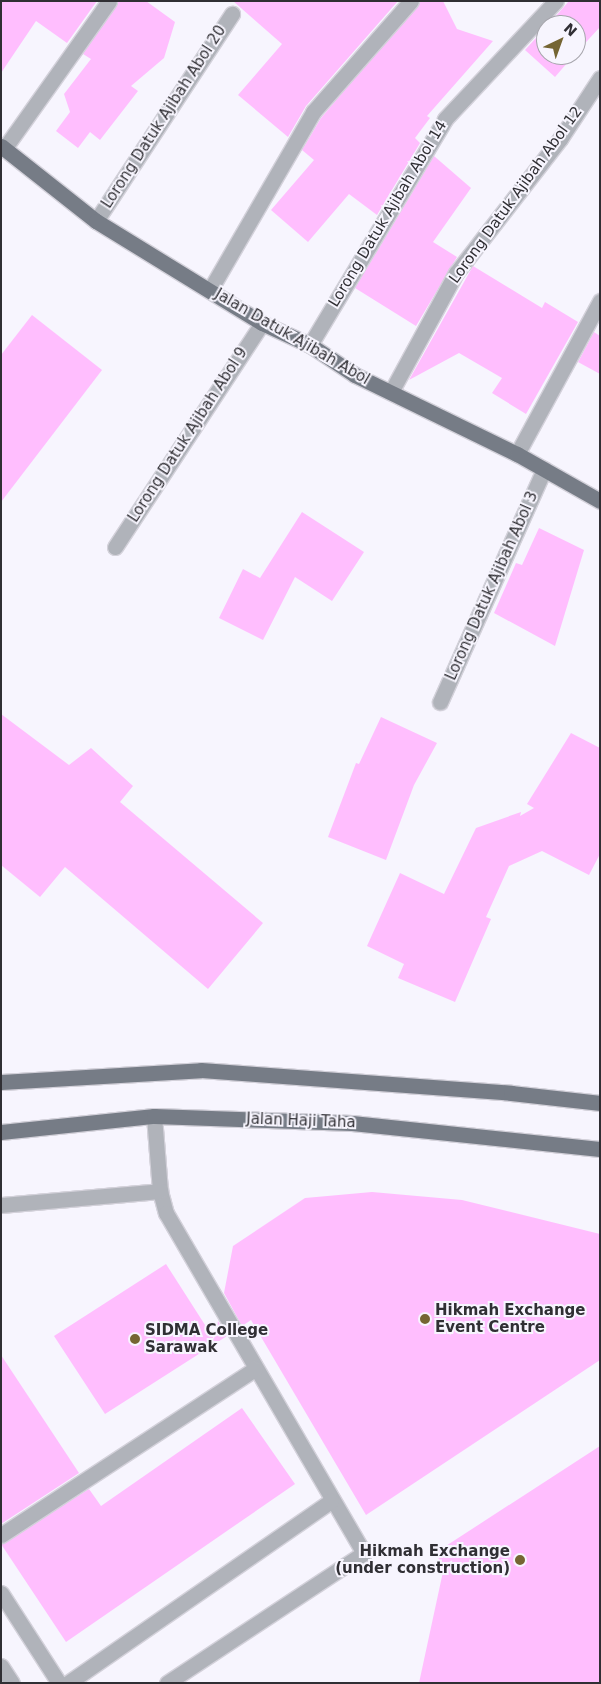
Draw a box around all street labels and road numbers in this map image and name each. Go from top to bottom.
street label: Lorong Datuk Ajibah Abol 20 [98,22,230,212]
street label: Lorong Datuk Ajibah Abol 12 [446,103,586,287]
street label: Lorong Datuk Ajibah Abol 14 [325,118,451,310]
street label: Jalan Datuk Ajibah Abol [211,285,373,389]
street label: Lorong Datuk Ajibah Abol 9 [125,344,251,526]
street label: Lorong Datuk Ajibah Abol 3 [442,489,542,683]
street label: Jalan Haji Taha [246,1110,356,1132]

